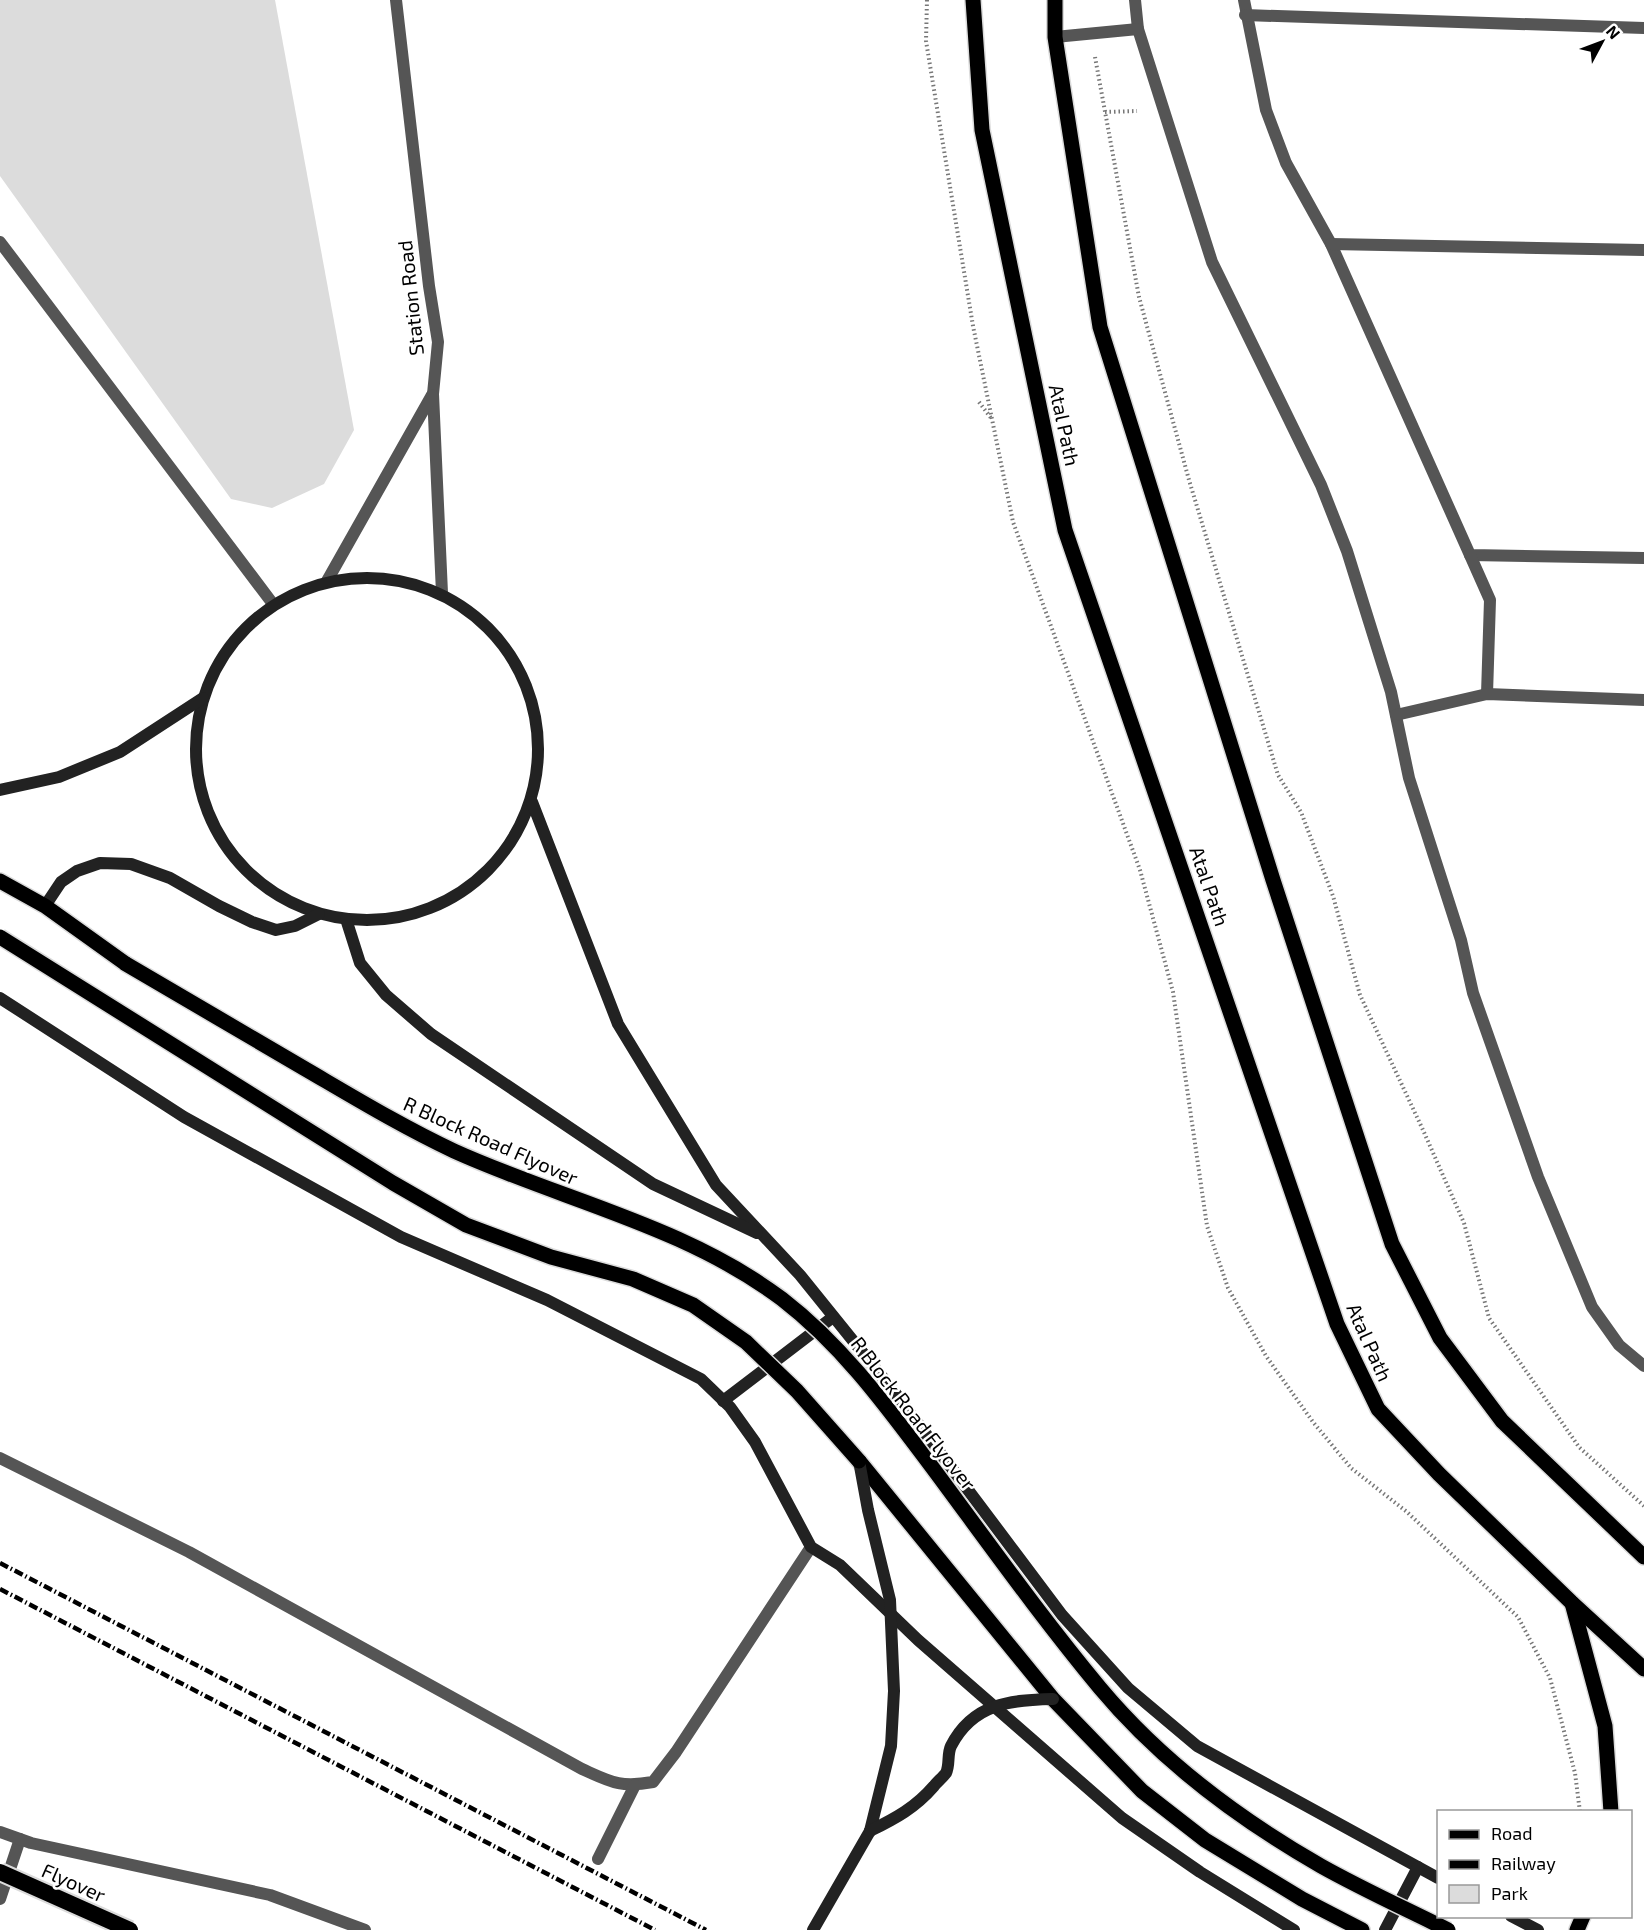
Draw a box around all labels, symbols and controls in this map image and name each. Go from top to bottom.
north arrow [1572,12,1632,72]
text: N [1603,21,1625,42]
street label: Station Road [392,239,428,357]
street label: Atal Path [1045,382,1085,468]
street label: Atal Path [1185,843,1235,929]
street label: R Block Road Flyover [400,1091,582,1189]
street label: Atal Path [1342,1299,1398,1385]
street label: R Block Road Flyover [847,1331,981,1495]
legend [1437,1810,1632,1918]
text: Road [1491,1822,1532,1844]
text: Railway [1491,1852,1556,1874]
street label: Flyover [38,1857,110,1907]
text: Park [1491,1882,1528,1904]

